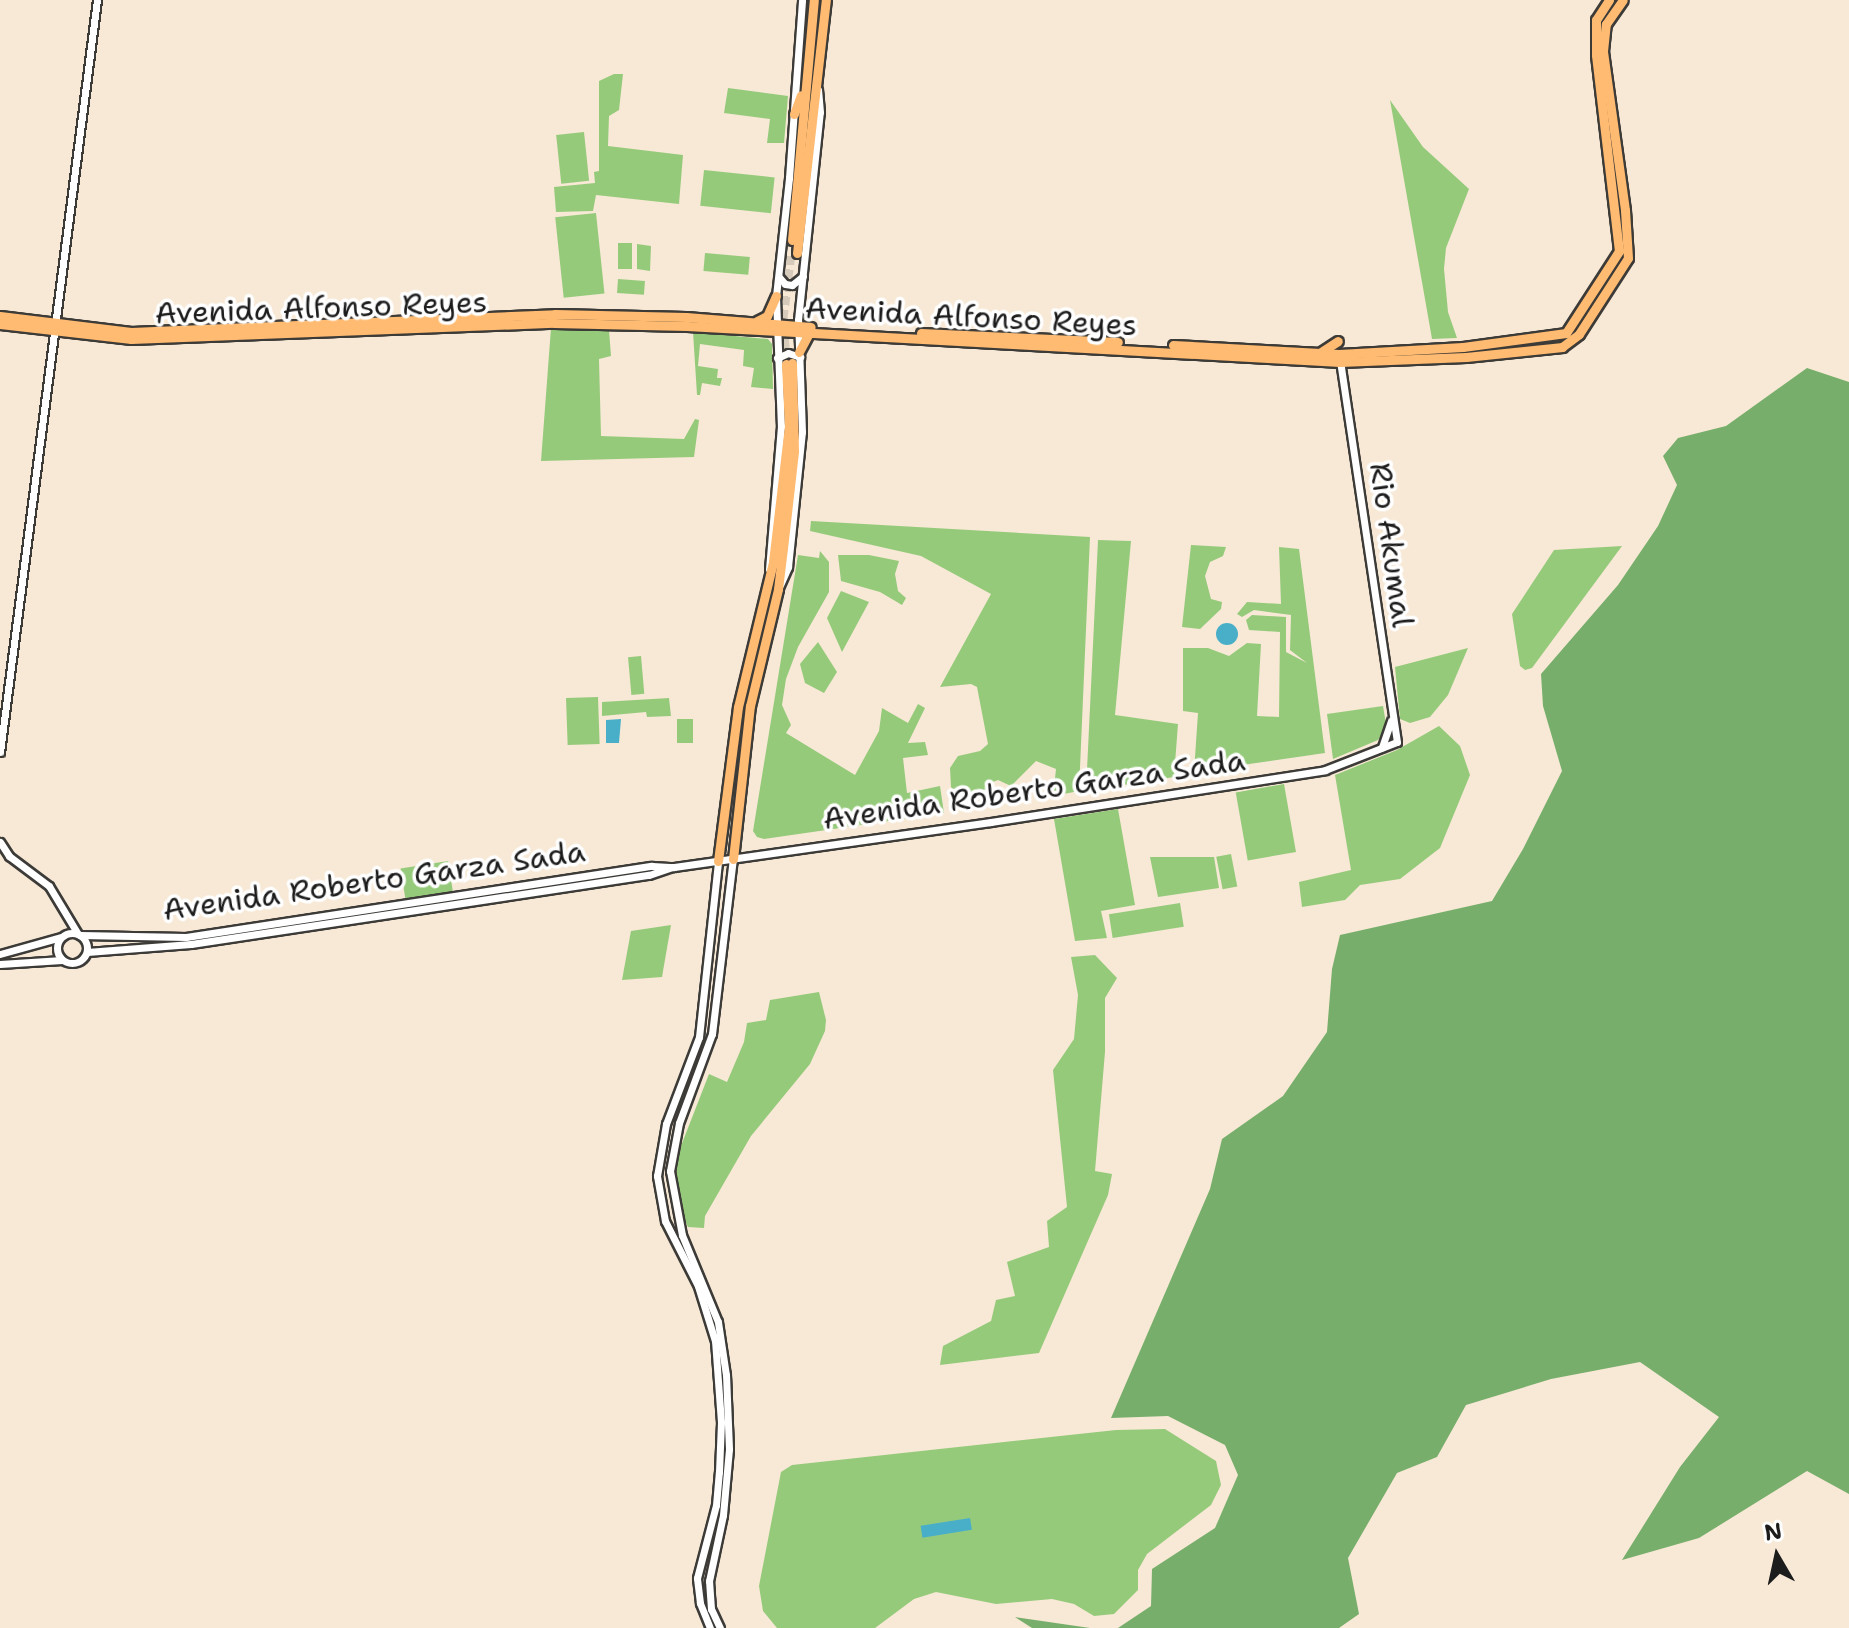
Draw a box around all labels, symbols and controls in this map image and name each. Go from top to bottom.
street label: Avenida Alfonso Reyes [154,284,488,332]
street label: Avenida Alfonso Reyes [804,290,1138,344]
street label: Rio Akumal [1362,460,1420,630]
street label: Avenida Roberto Garza Sada [821,743,1247,837]
street label: Avenida Roberto Garza Sada [161,834,587,928]
north arrow [1737,1516,1817,1596]
text: N [1762,1516,1784,1547]

